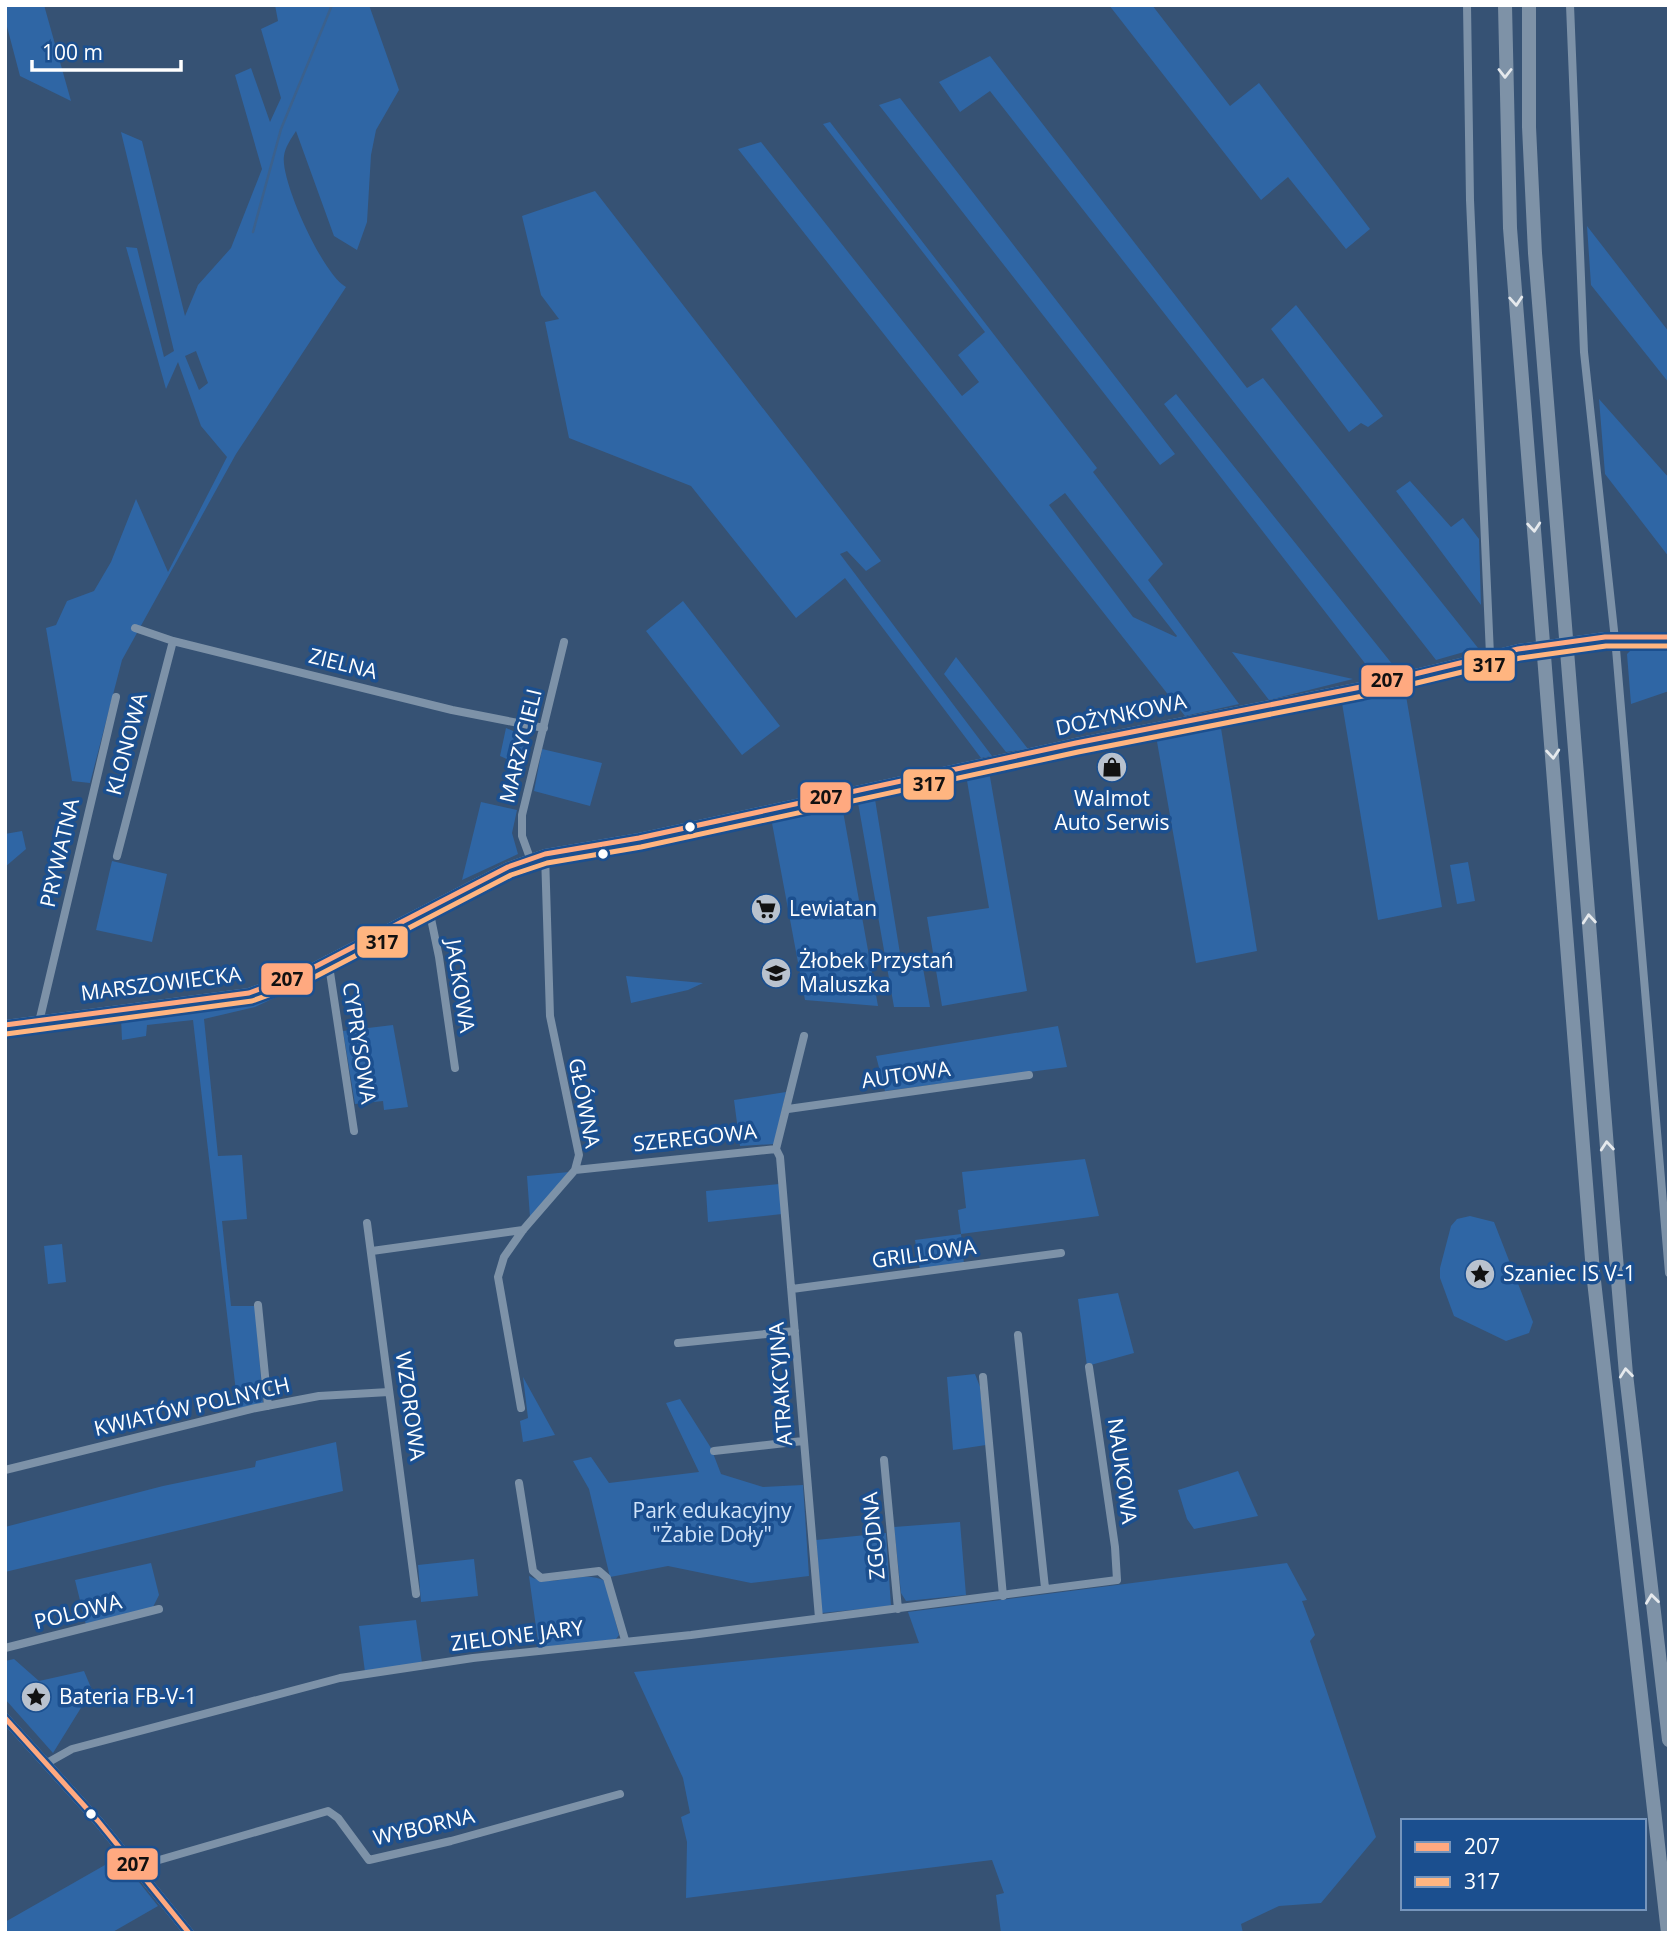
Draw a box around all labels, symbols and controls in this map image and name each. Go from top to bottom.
scale bar [32,28,180,72]
text: 100 m [42,38,103,66]
one-way arrow [1497,69,1513,79]
one-way arrow [1508,295,1523,306]
one-way arrow [1526,522,1541,533]
street label: ZIELNA [306,641,381,685]
line badge: 317 [1463,649,1516,682]
text: 317 [1473,652,1505,678]
line badge: 207 [1360,664,1414,698]
text: 207 [1371,667,1403,693]
street label: MARZYCIELI [492,686,548,806]
street label: DOŻYNKOWA [1053,686,1189,742]
street label: KLONOWA [99,689,153,798]
one-way arrow [1545,749,1560,760]
shop icon: Walmot Auto Serwis [1095,750,1129,784]
line badge: 317 [902,768,955,801]
text: 317 [913,771,945,797]
line badge: 207 [799,781,852,814]
text: 207 [810,784,842,810]
place label: Walmot Auto Serwis [1054,784,1170,836]
street label: PRYWATNA [33,795,85,910]
unlabelled marker [683,820,697,834]
unlabelled marker [596,847,610,861]
supermarket icon: Lewiatan [749,892,783,926]
place label: Lewiatan [789,894,877,922]
one-way arrow [1582,914,1597,925]
line badge: 317 [356,925,409,959]
text: 317 [366,929,398,955]
street label: JACKOWA [439,935,482,1035]
place label: Żłobek Przystań Maluszka [799,946,954,998]
school or university icon: Żłobek Przystań Maluszka [759,956,793,990]
street label: MARSZOWIECKA [79,959,243,1007]
line badge: 207 [260,962,314,996]
text: 207 [271,966,303,992]
street label: CYPRYSOWA [337,980,384,1106]
street label: AUTOWA [860,1054,953,1094]
street label: GŁÓWNA [563,1055,608,1151]
street label: SZEREGOWA [632,1117,759,1157]
one-way arrow [1600,1140,1615,1151]
street label: GRILLOWA [870,1232,979,1274]
place icon: Szaniec IS V-1 [1463,1257,1497,1291]
place label: Szaniec IS V-1 [1503,1259,1636,1287]
street label: ATRAKCYJNA [762,1321,798,1447]
street label: WZOROWA [389,1350,433,1463]
one-way arrow [1619,1367,1634,1379]
street label: KWIATÓW POLNYCH [91,1370,293,1442]
street label: NAUKOWA [1102,1416,1144,1526]
street label: ZGODNA [855,1490,891,1581]
park label: Park edukacyjny "Żabie Doły" [633,1496,792,1548]
street label: POLOWA [31,1587,125,1635]
one-way arrow [1645,1593,1660,1605]
street label: ZIELONE JARY [449,1613,585,1657]
place icon: Bateria FB-V-1 [19,1680,53,1714]
place label: Bateria FB-V-1 [59,1682,197,1710]
street label: WYBORNA [370,1801,478,1851]
unlabelled marker [84,1807,98,1821]
legend [1401,1819,1646,1910]
text: 207 [1464,1832,1500,1860]
line badge: 207 [106,1847,159,1881]
text: 207 [117,1851,149,1877]
text: 317 [1464,1867,1500,1895]

